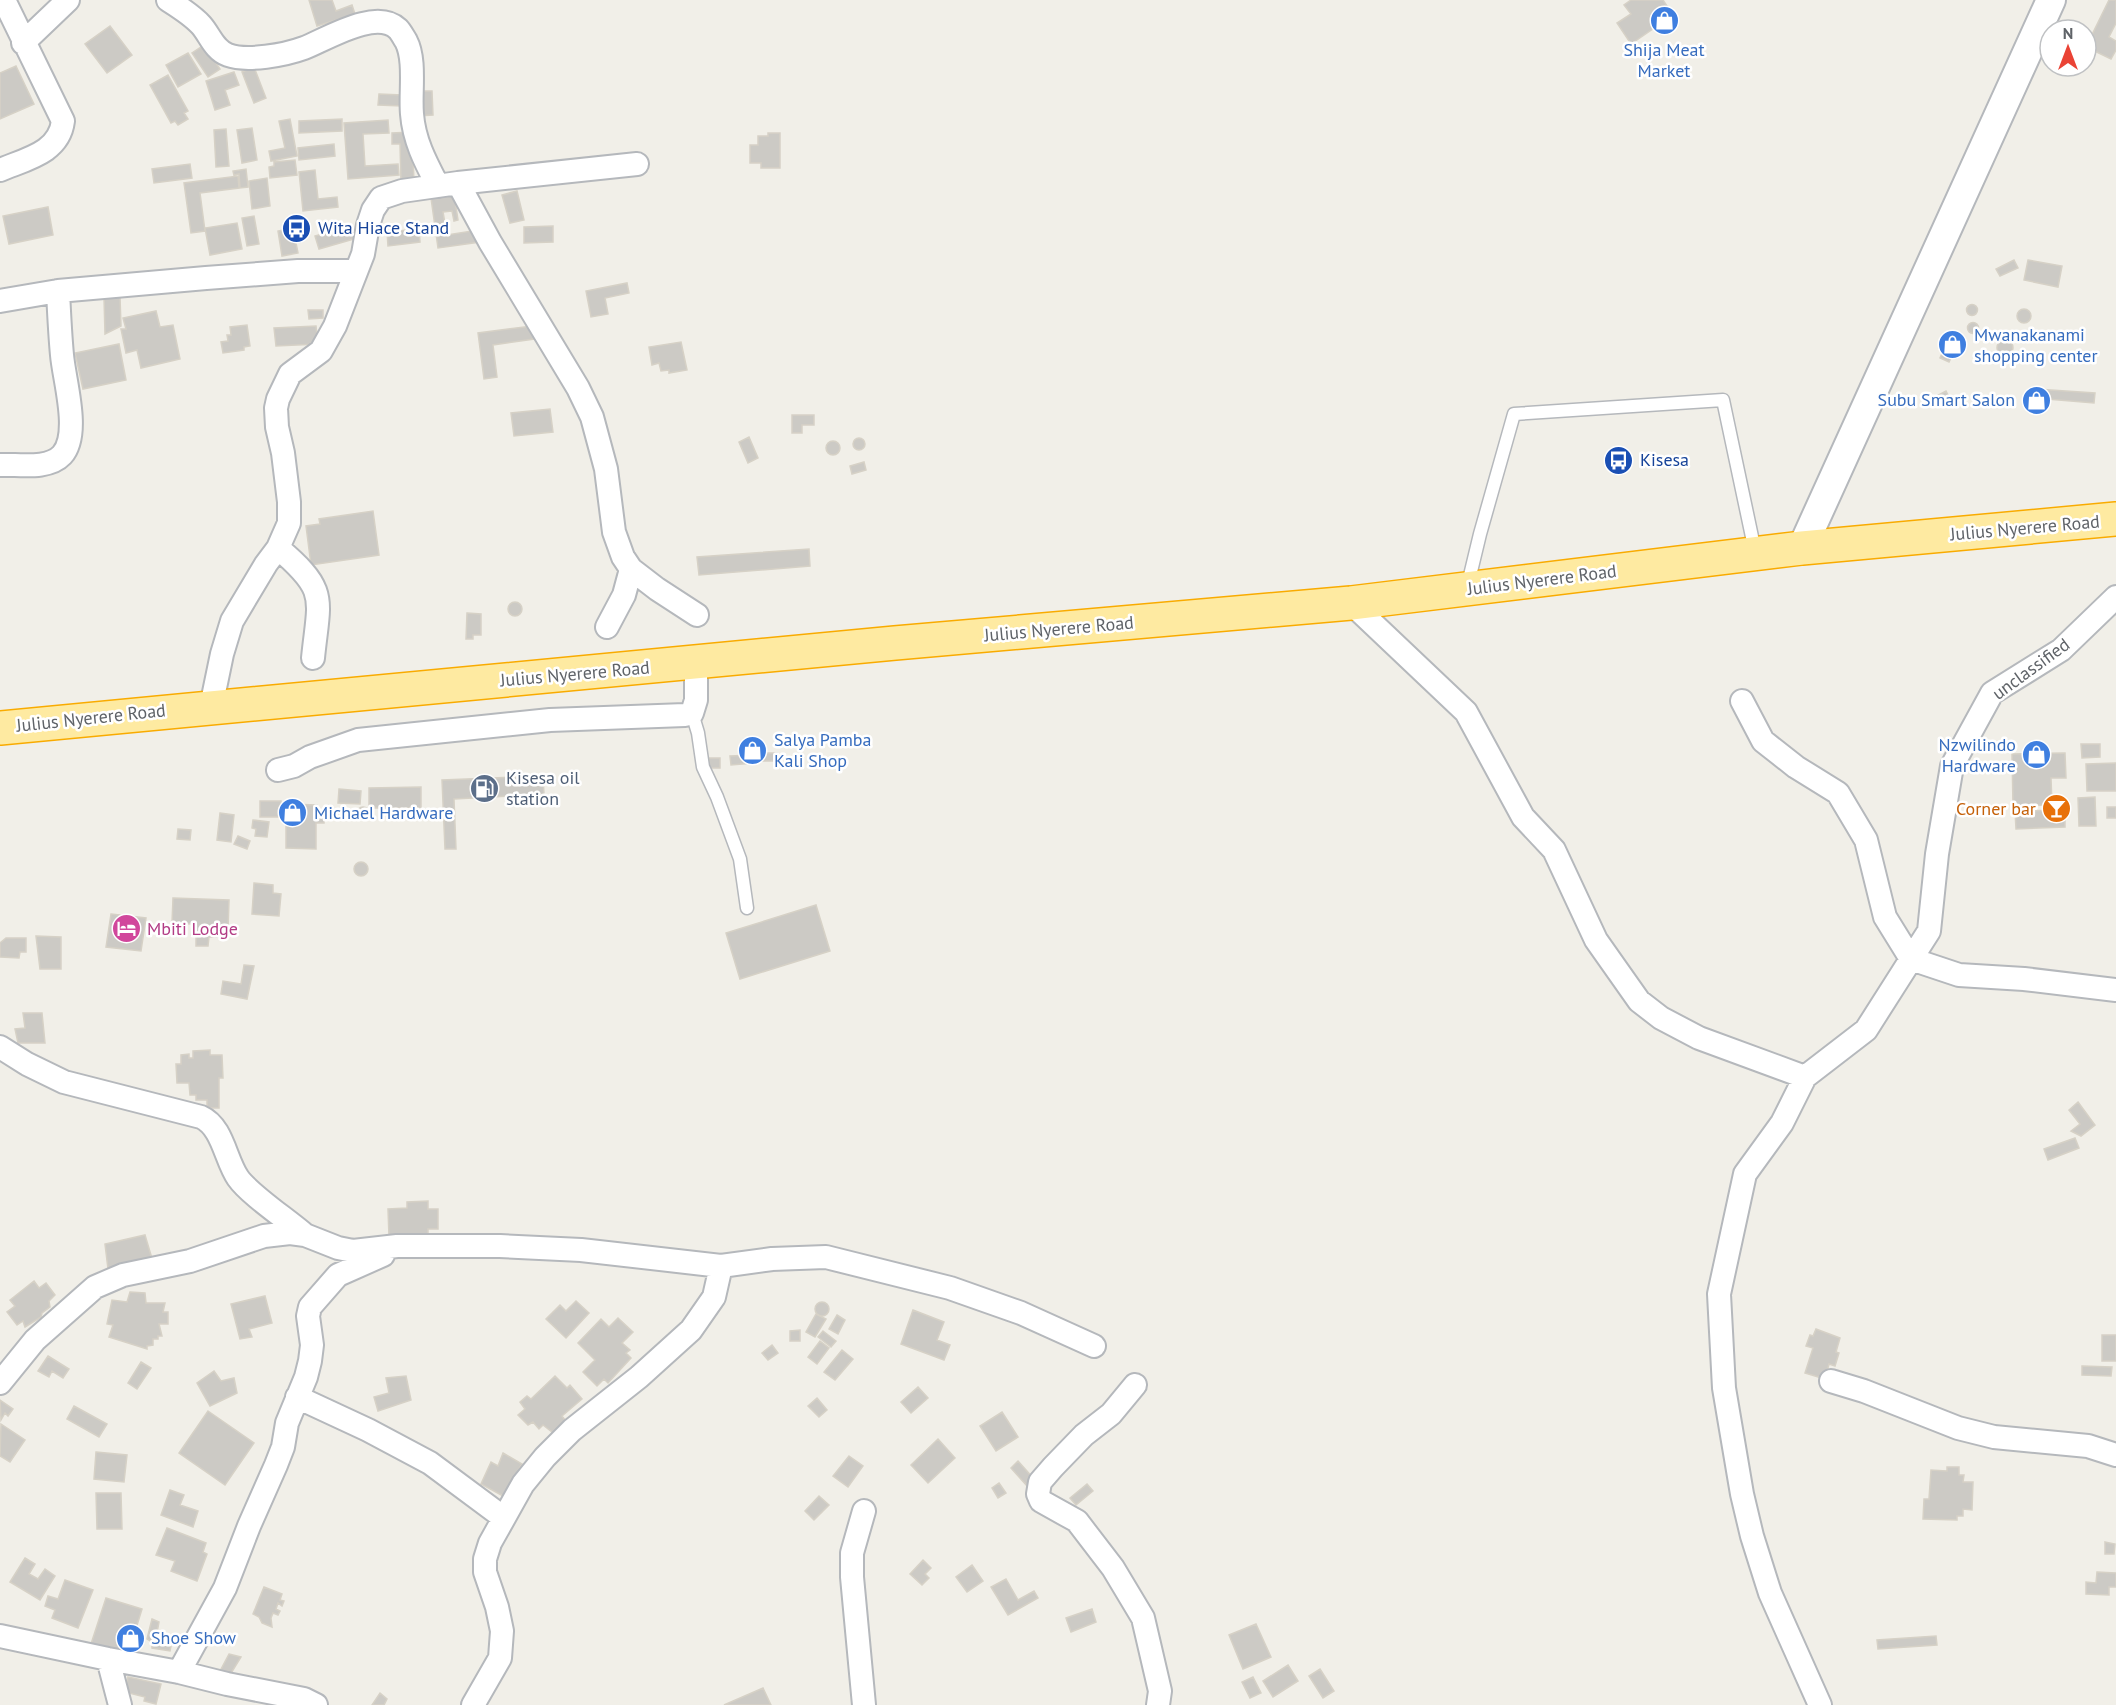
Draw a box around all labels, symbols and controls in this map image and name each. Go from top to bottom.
shop icon: Shija Meat Market [1648,5,1680,37]
north arrow [2038,18,2098,78]
text: N [2063,23,2073,43]
place label: Shija Meat Market [1623,38,1705,82]
bus stop icon: Wita Hiace Stand [281,212,313,244]
place label: Wita Hiace Stand [318,216,449,239]
place label: Mwanakanami shopping center [1974,323,2098,367]
shop icon: Mwanakanami shopping center [1937,329,1969,361]
shop icon: Subu Smart Salon [2020,384,2052,416]
place label: Subu Smart Salon [1878,388,2015,411]
bus stop icon: Kisesa [1603,444,1635,476]
place label: Kisesa [1640,448,1689,471]
street label: Julius Nyerere Road [1948,510,2101,546]
street label: Julius Nyerere Road [1465,559,1618,600]
street label: Julius Nyerere Road [982,611,1135,647]
street label: unclassified [1987,633,2074,704]
street label: Julius Nyerere Road [498,656,651,692]
street label: Julius Nyerere Road [14,698,167,737]
place label: Salya Pamba Kali Shop [774,728,872,772]
place label: Nzwilindo Hardware [1939,733,2016,777]
shop icon: Salya Pamba Kali Shop [737,734,769,766]
shop icon: Nzwilindo Hardware [2021,739,2053,771]
place label: Kisesa oil station [506,766,580,810]
fuel station icon: Kisesa oil station [469,772,501,804]
bar icon: Corner bar [2041,793,2073,825]
shop icon: Michael Hardware [277,797,309,829]
place label: Corner bar [1956,797,2036,820]
place label: Michael Hardware [314,801,453,824]
hotel icon: Mbiti Lodge [110,913,142,945]
place label: Mbiti Lodge [147,917,238,940]
shop icon: Shoe Show [114,1622,146,1654]
place label: Shoe Show [151,1626,237,1649]

